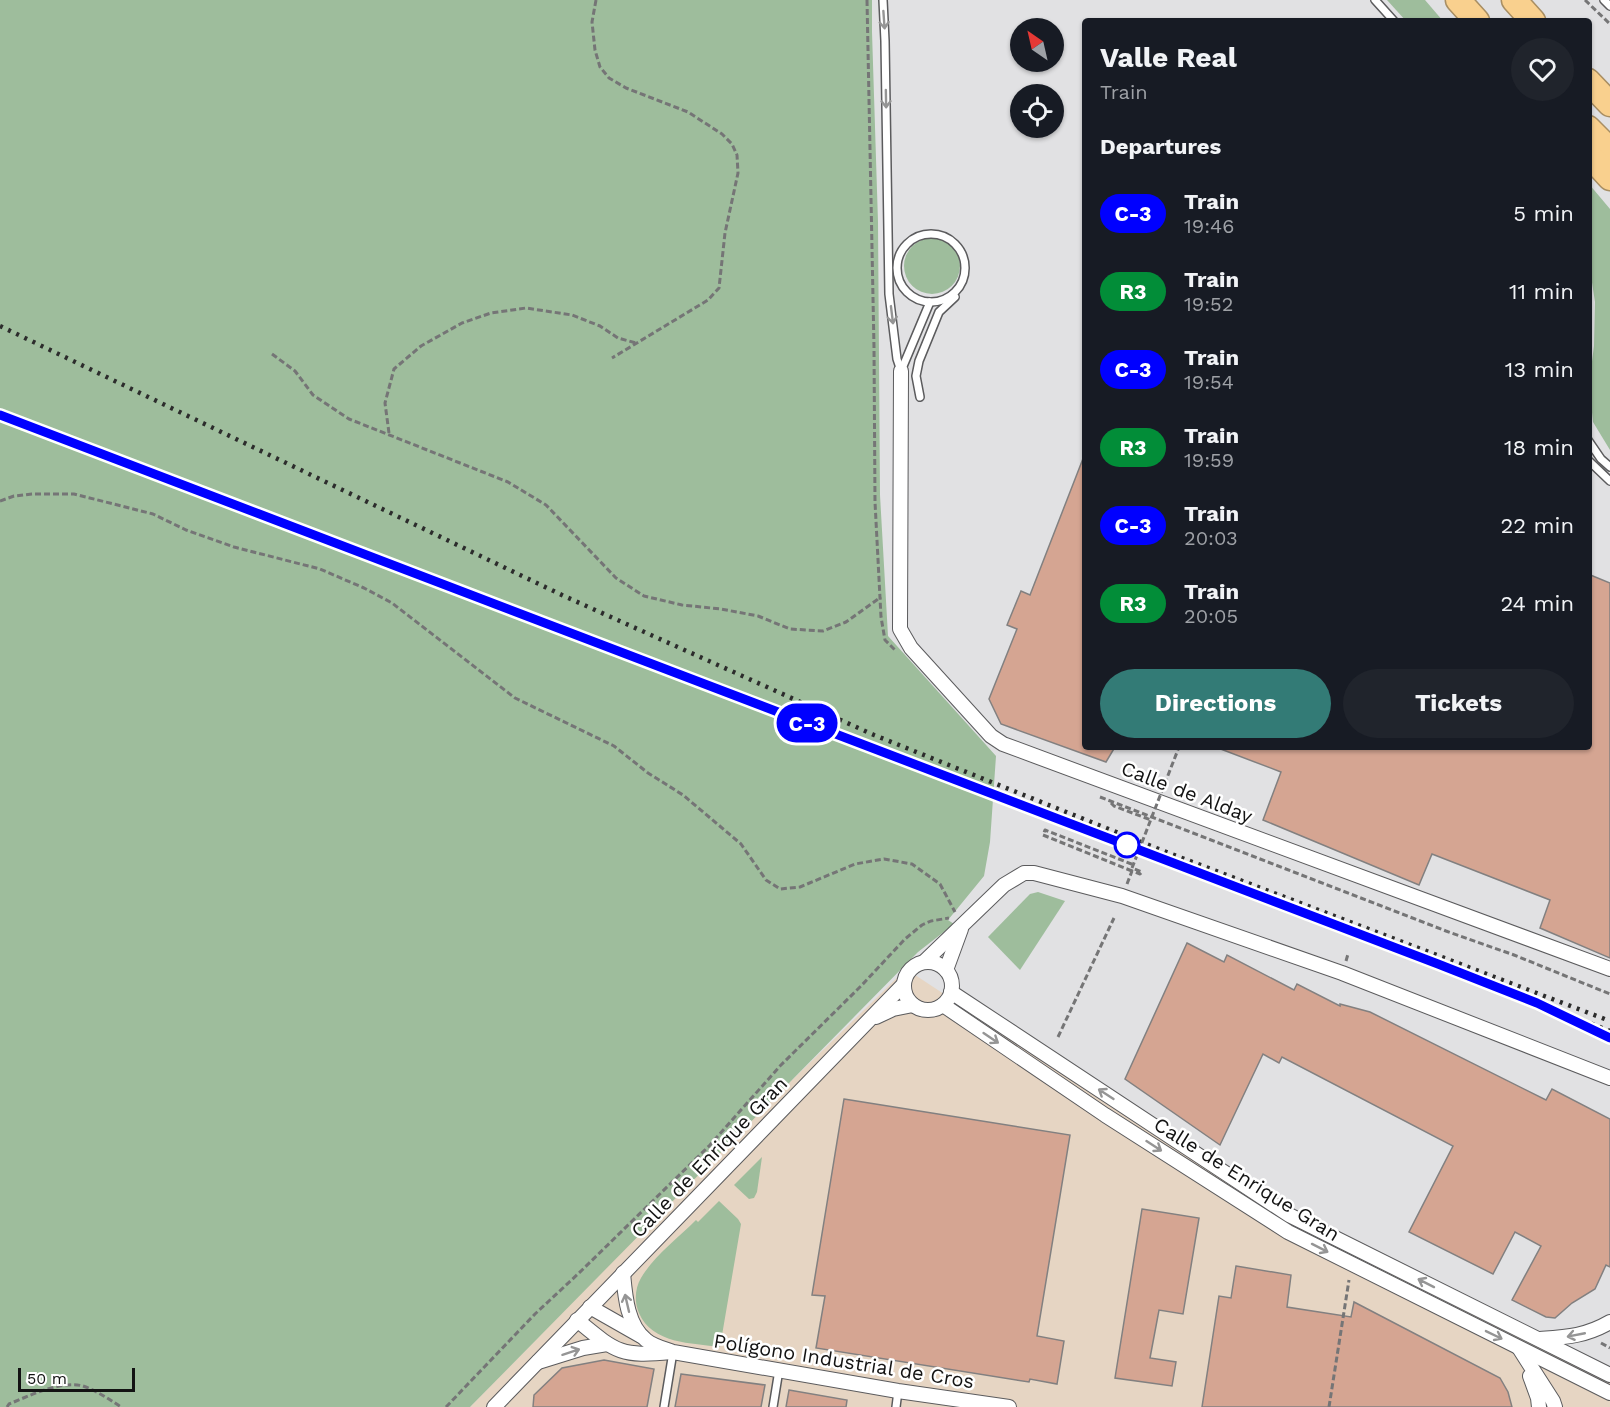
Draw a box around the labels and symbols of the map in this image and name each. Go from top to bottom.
one-way arrow [879,10,890,30]
north arrow [1010,18,1064,72]
one-way arrow [880,89,892,109]
one-way arrow [886,304,897,324]
line badge: C-3 [772,704,842,742]
street label: Calle de Alday [1118,756,1257,828]
unlabelled marker [1114,832,1140,858]
one-way arrow [983,1032,999,1044]
street label: Calle de Enrique Gran [626,1072,792,1242]
one-way arrow [1098,1088,1115,1100]
street label: Calle de Enrique Gran [1150,1112,1344,1246]
one-way arrow [1145,1140,1162,1152]
one-way arrow [1310,1243,1328,1255]
one-way arrow [1418,1277,1436,1288]
one-way arrow [621,1293,633,1312]
street label: Polígono Industrial de Cros [712,1329,976,1393]
one-way arrow [1485,1330,1503,1342]
one-way arrow [1567,1330,1586,1341]
one-way arrow [561,1346,580,1357]
scale bar [18,1365,135,1392]

